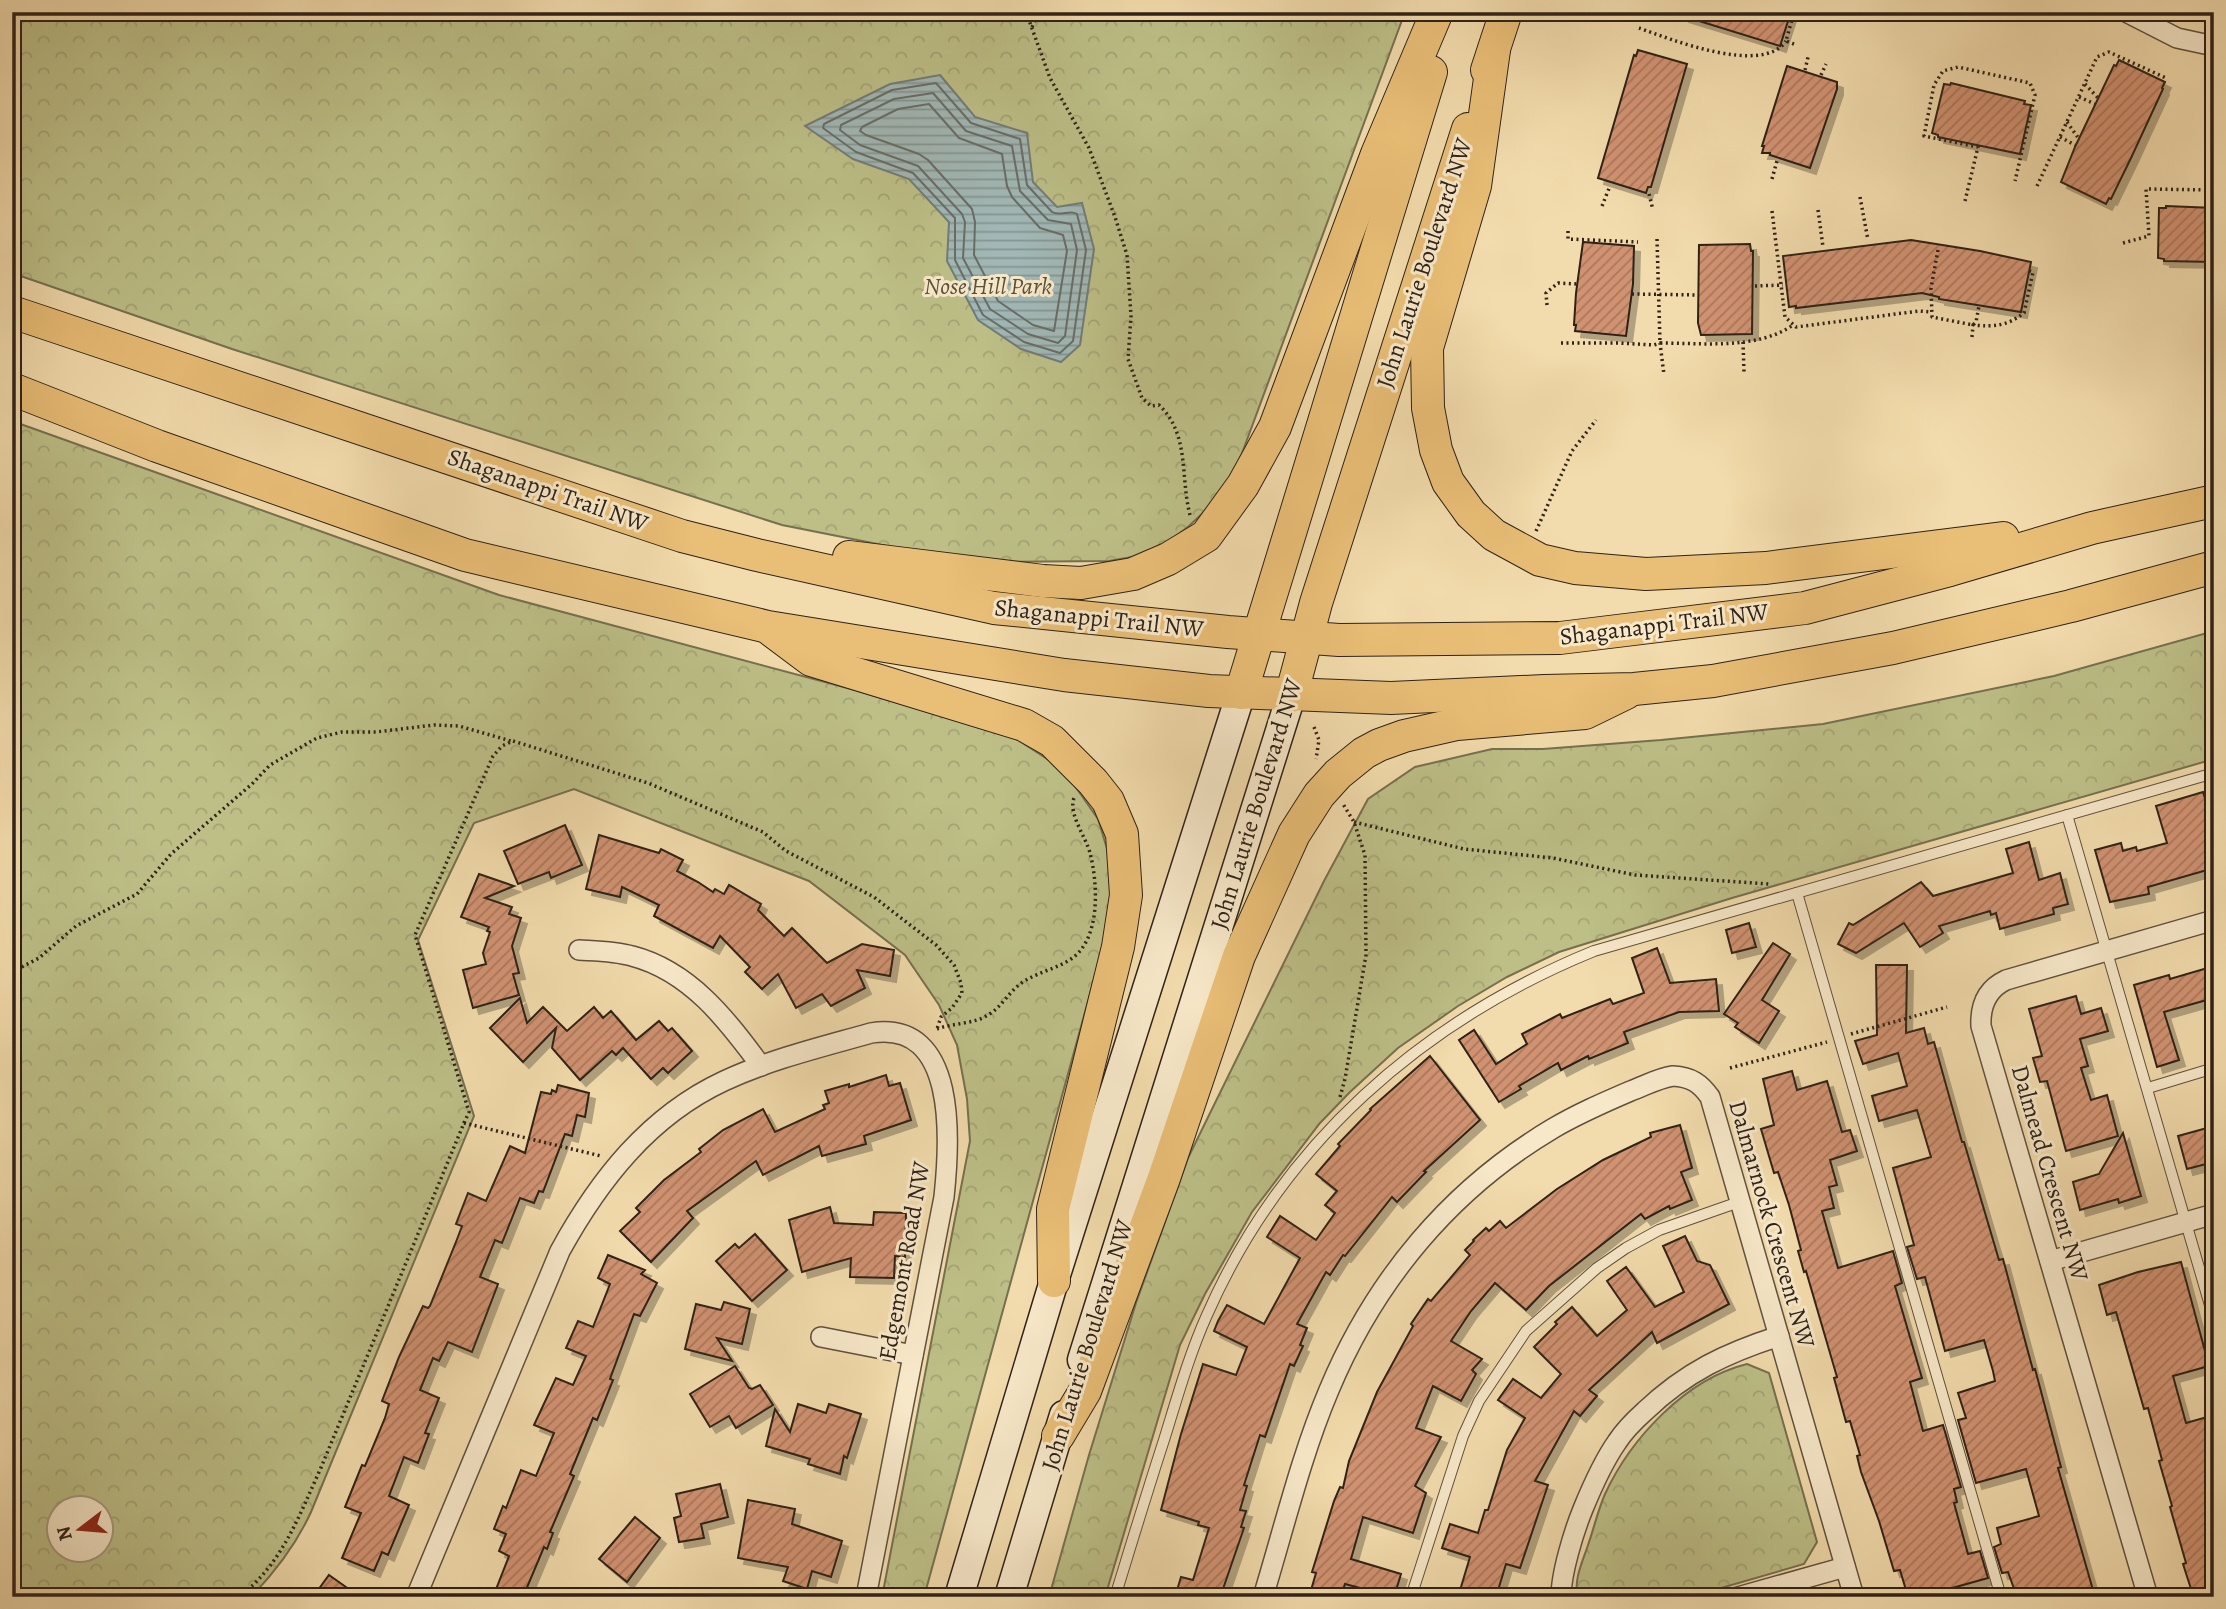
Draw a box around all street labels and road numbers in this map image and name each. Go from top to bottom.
street label: John Laurie Boulevard NW [1369,133,1480,392]
street label: Shaganappi Trail NW [443,441,653,540]
street label: Shaganappi Trail NW [993,591,1206,645]
street label: Shaganappi Trail NW [1558,595,1771,653]
street label: John Laurie Boulevard NW [1203,674,1310,933]
street label: Dalmead Crescent NW [2004,1061,2096,1285]
street label: Dalmarnock Crescent NW [1721,1096,1823,1352]
street label: Edgemont Road NW [871,1158,937,1363]
street label: John Laurie Boulevard NW [1034,1215,1141,1474]

